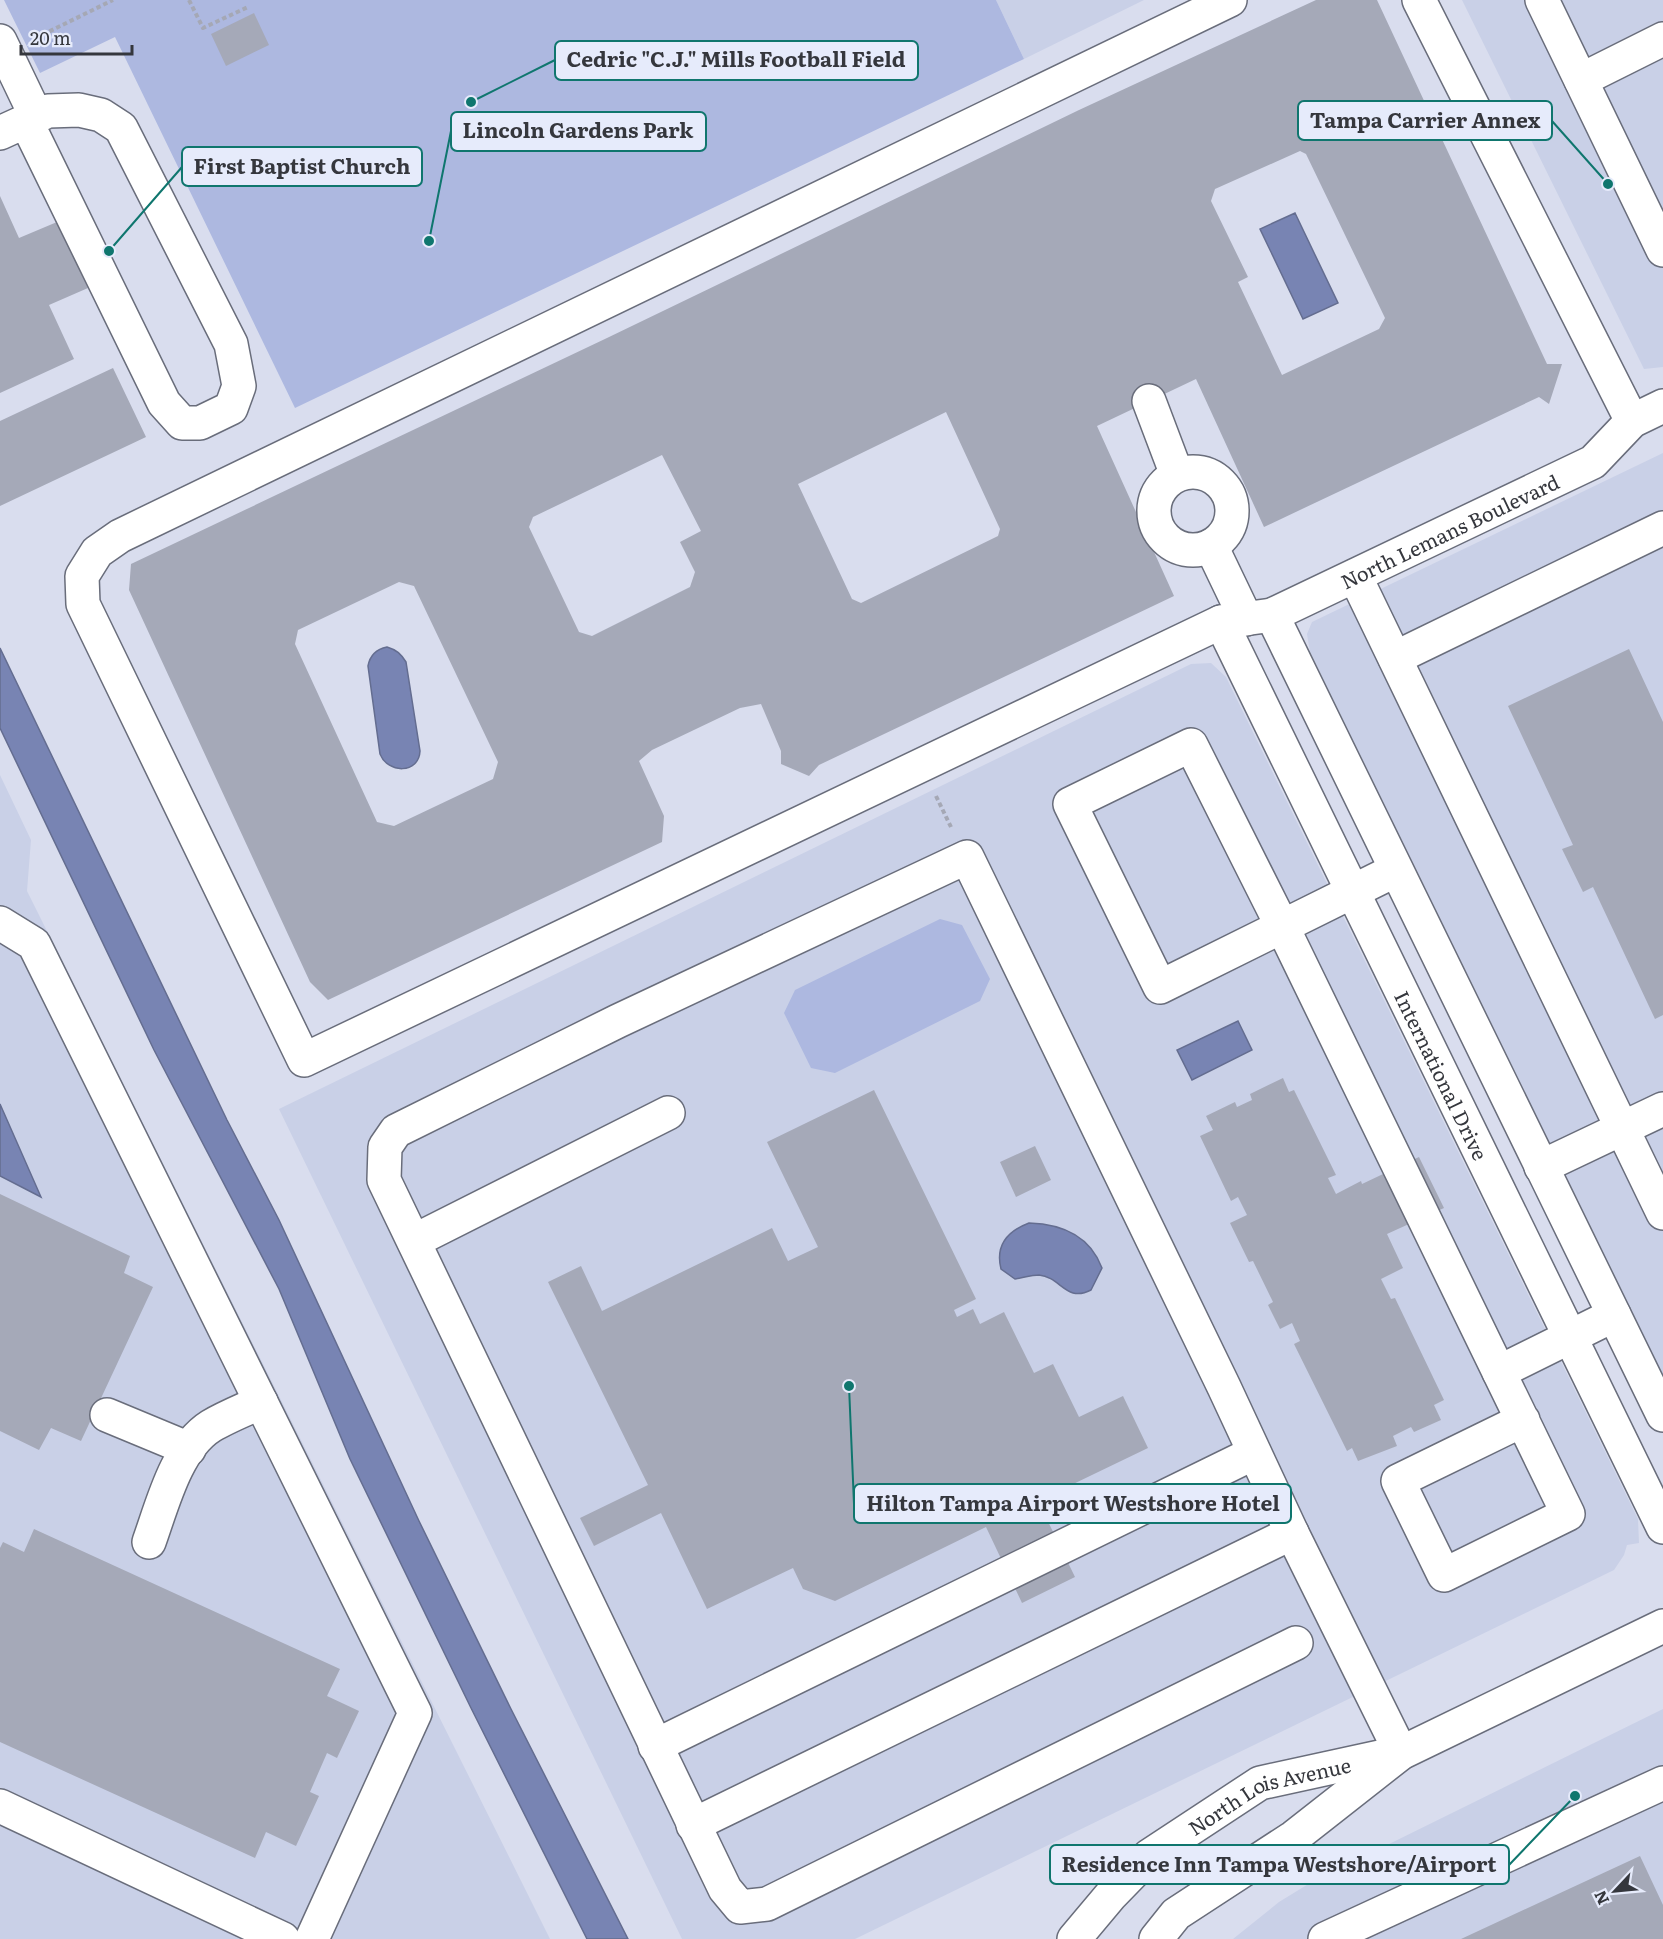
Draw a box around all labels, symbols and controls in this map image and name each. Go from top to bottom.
scale bar [21,18,132,56]
text: 20 m [30,24,71,51]
callout: Cedric "C.J." Mills Football Field [555,41,918,80]
text: Cedric "C.J." Mills Football Field [566,42,906,73]
callout: Tampa Carrier Annex [1298,101,1552,140]
text: Tampa Carrier Annex [1310,103,1541,134]
callout: Lincoln Gardens Park [451,112,706,151]
text: Lincoln Gardens Park [463,113,694,144]
callout: First Baptist Church [182,147,422,186]
text: First Baptist Church [194,149,410,180]
street label: North Lemans Boulevard [1335,465,1564,595]
street label: International Drive [1388,985,1496,1165]
callout: Hilton Tampa Airport Westshore Hotel [854,1484,1291,1523]
text: Hilton Tampa Airport Westshore Hotel [866,1486,1280,1517]
street label: North Lois Avenue [1182,1749,1354,1842]
callout: Residence Inn Tampa Westshore/Airport [1050,1845,1509,1884]
text: Residence Inn Tampa Westshore/Airport [1061,1847,1497,1878]
north arrow [1585,1861,1645,1921]
text: N [1587,1887,1614,1909]

